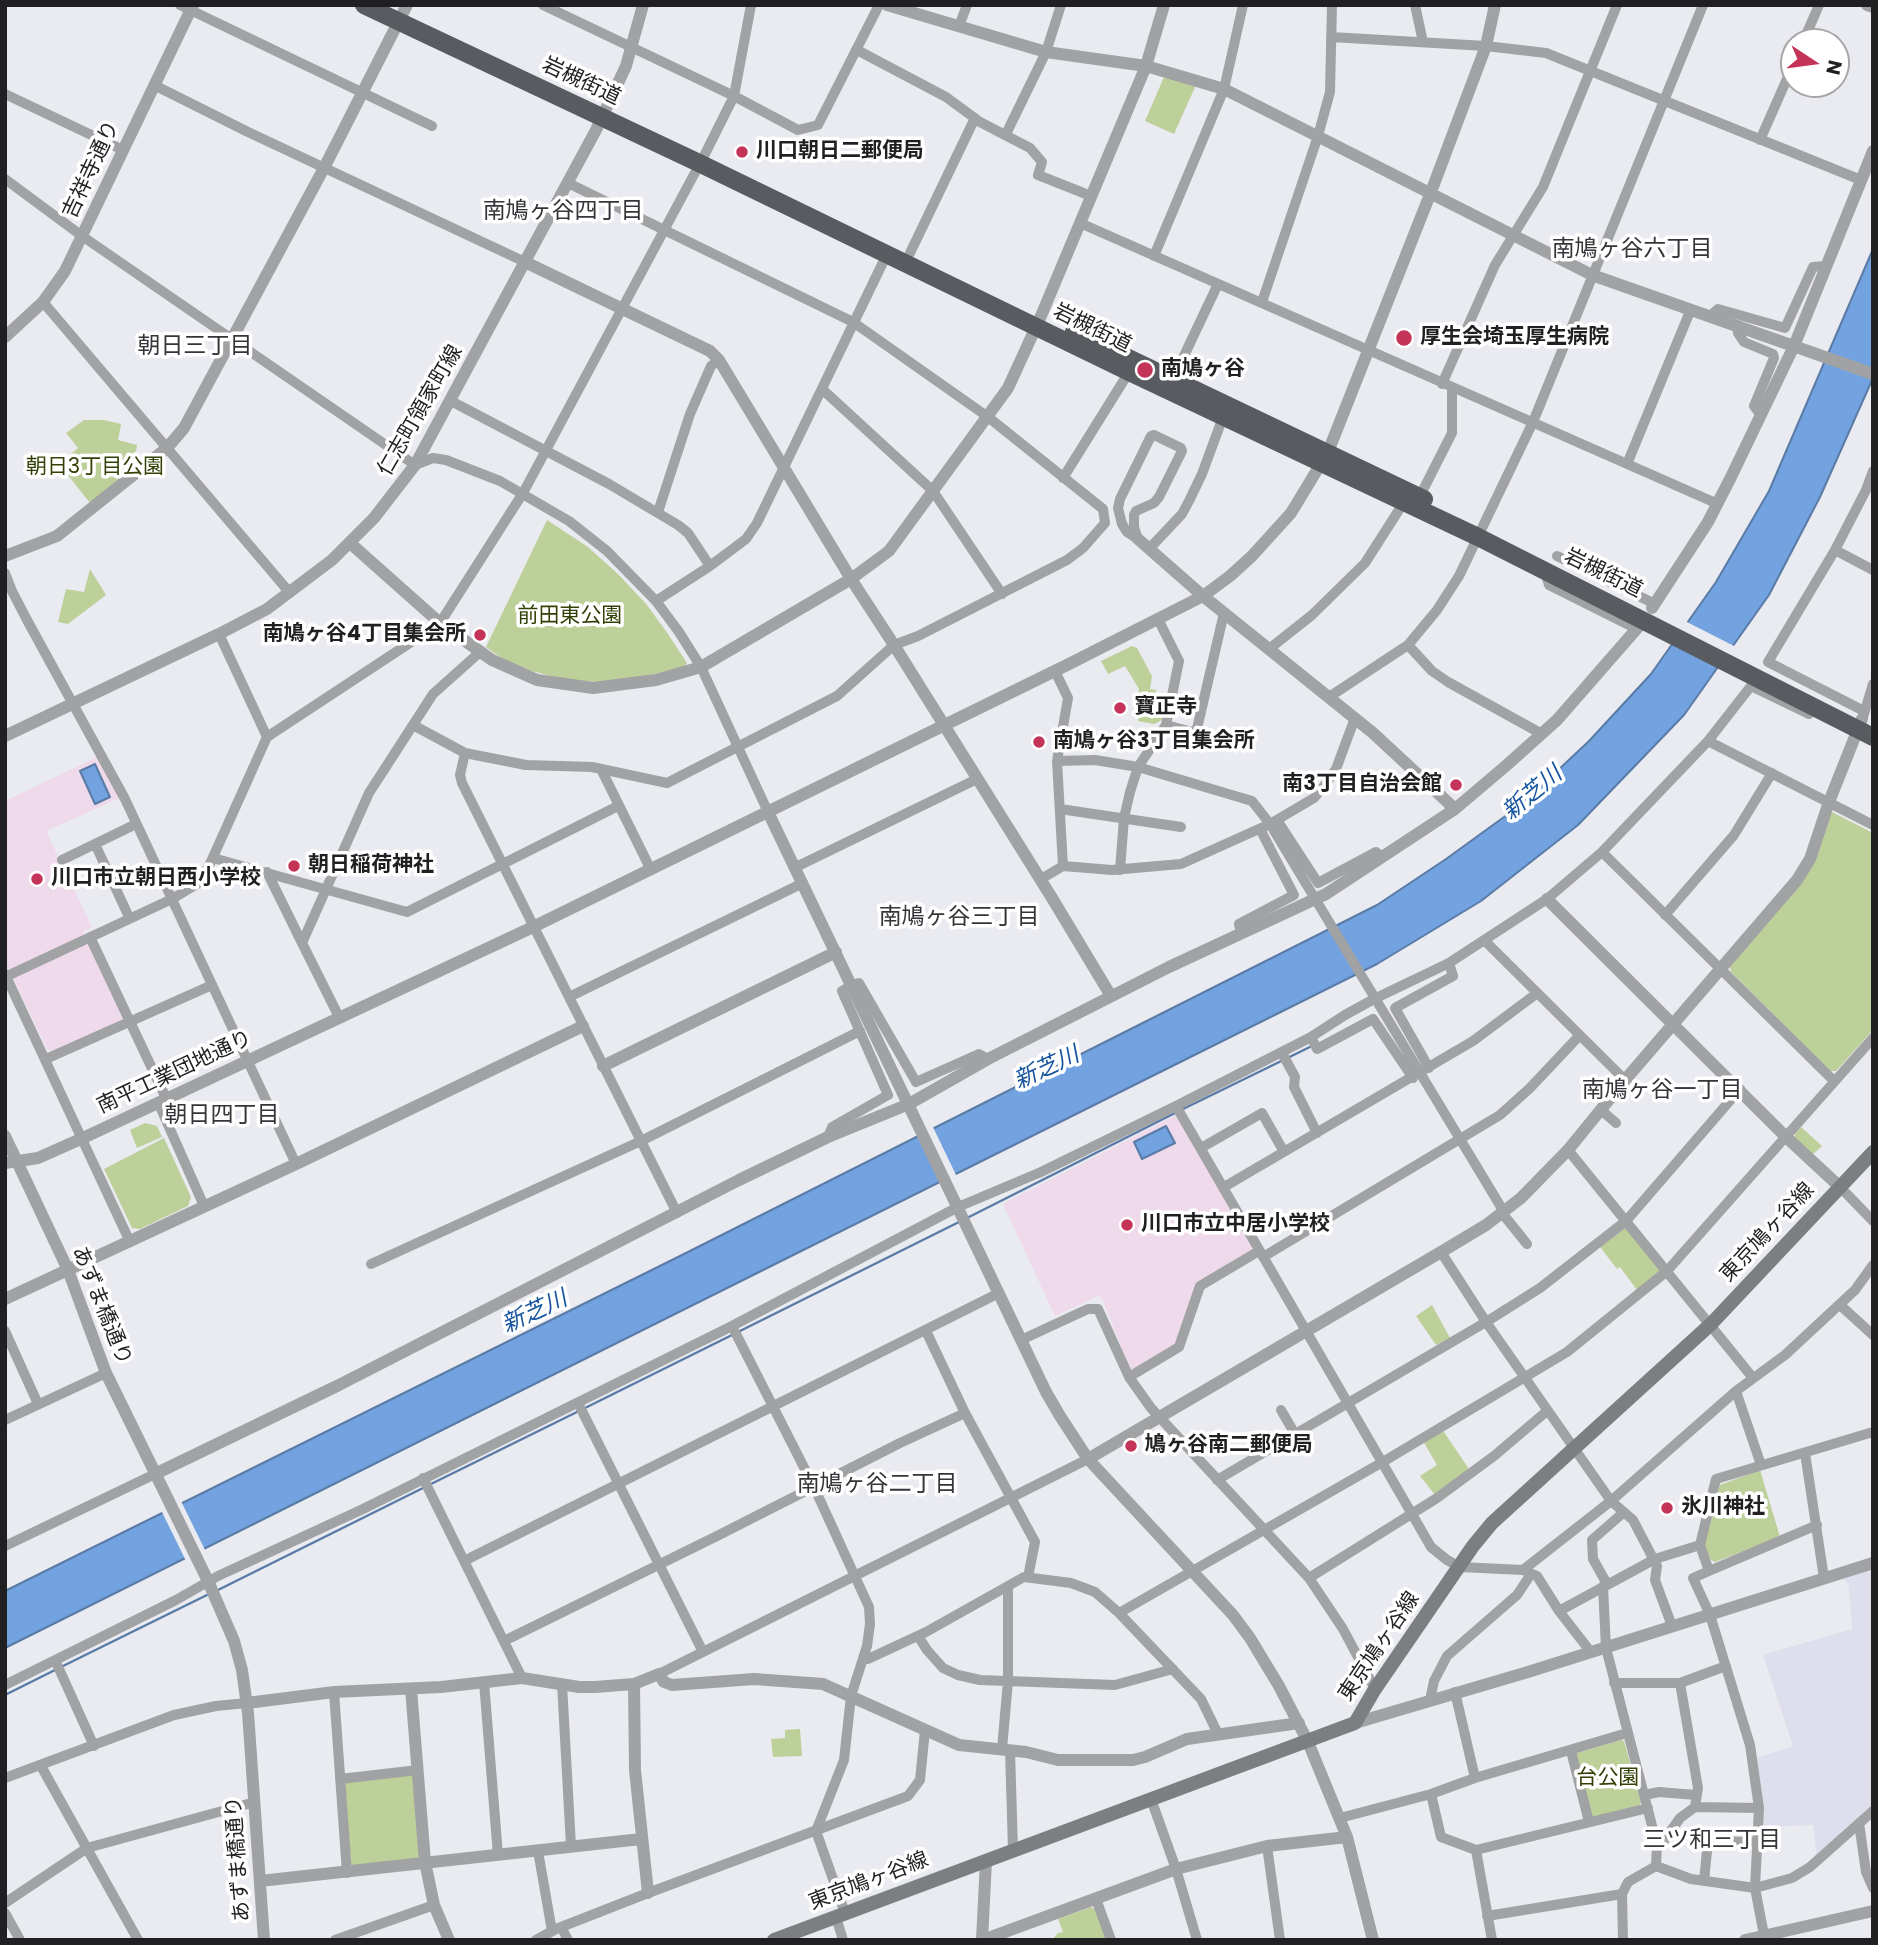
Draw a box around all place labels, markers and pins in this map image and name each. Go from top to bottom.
place label: 川口朝日二郵便局 [756,139,924,165]
marker: 川口朝日二郵便局 [734,144,750,160]
place label: 厚生会埼玉厚生病院 [1420,325,1609,351]
marker: 厚生会埼玉厚生病院 [1394,328,1414,348]
place label: 南鳩ヶ谷 [1161,357,1245,383]
marker: 南鳩ヶ谷 [1135,360,1155,380]
place label: 南鳩ヶ谷4丁目集会所 [263,622,466,648]
marker: 南鳩ヶ谷4丁目集会所 [472,627,488,643]
place label: 寶正寺 [1134,695,1197,721]
marker: 寶正寺 [1112,700,1128,716]
place label: 南鳩ヶ谷3丁目集会所 [1053,729,1255,755]
marker: 南鳩ヶ谷3丁目集会所 [1031,734,1047,750]
place label: 南3丁目自治会館 [1282,772,1442,798]
marker: 南3丁目自治会館 [1448,777,1464,793]
place label: 朝日稲荷神社 [308,853,434,879]
marker: 朝日稲荷神社 [286,858,302,874]
place label: 川口市立朝日西小学校 [51,866,261,892]
marker: 川口市立朝日西小学校 [29,871,45,887]
place label: 川口市立中居小学校 [1141,1212,1330,1238]
marker: 川口市立中居小学校 [1119,1217,1135,1233]
place label: 鳩ヶ谷南二郵便局 [1145,1433,1313,1459]
marker: 鳩ヶ谷南二郵便局 [1123,1438,1139,1454]
place label: 氷川神社 [1681,1495,1765,1521]
marker: 氷川神社 [1659,1500,1675,1516]

